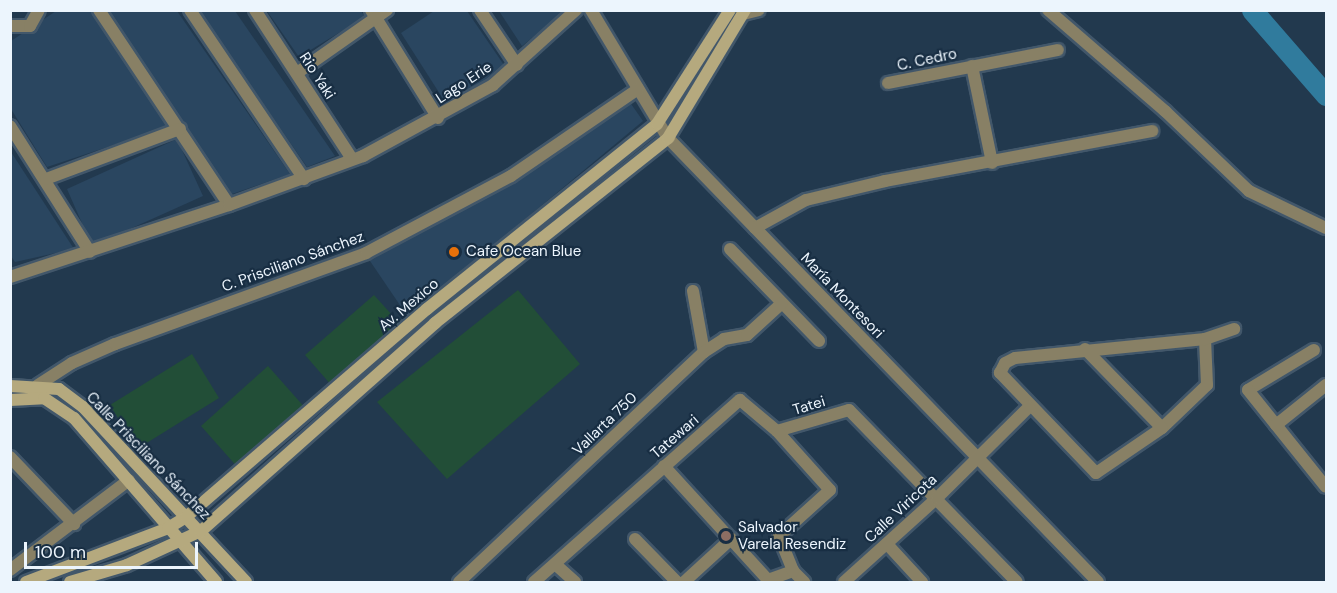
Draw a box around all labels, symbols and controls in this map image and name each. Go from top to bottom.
street label: C. Cedro [896,45,958,75]
street label: Rio Yaki [295,49,339,103]
street label: Lago Erie [433,58,495,108]
street label: C. Prisciliano Sánchez [219,228,367,296]
place label: Cafe Ocean Blue [466,243,581,261]
marker: Cafe Ocean Blue [447,245,461,259]
street label: María Montesori [797,250,887,342]
street label: Av. Mexico [375,275,443,335]
street label: Calle Prisciliano Sánchez [82,388,214,524]
street label: Vallarta 750 [569,389,641,459]
street label: Tatei [791,393,827,419]
street label: Tatewari [647,411,703,463]
street label: Calle Viricota [861,471,941,547]
place label: Salvador Varela Resendiz [738,518,846,553]
marker: Salvador Varela Resendiz [719,529,733,543]
scale bar [27,530,201,568]
text: 100 m [35,540,86,564]

